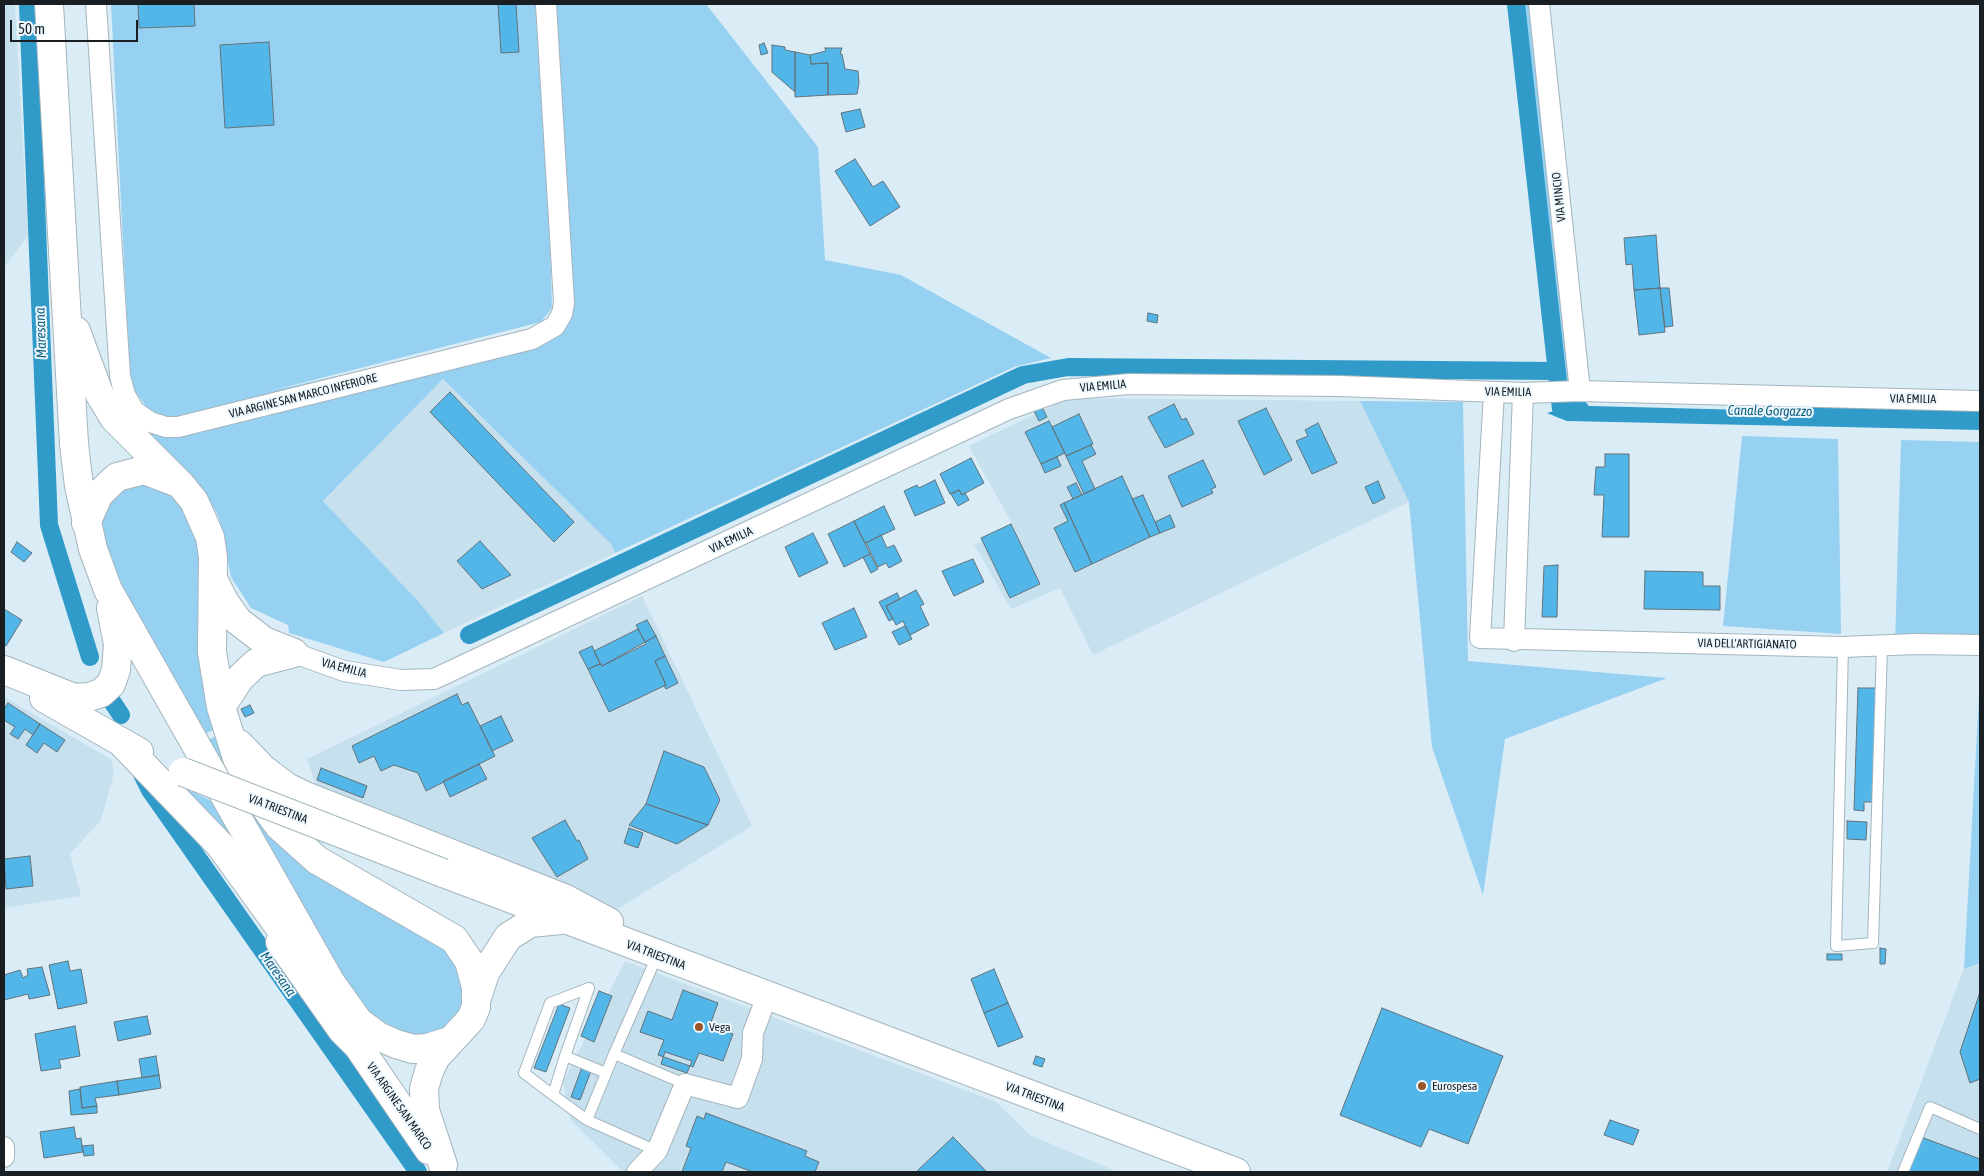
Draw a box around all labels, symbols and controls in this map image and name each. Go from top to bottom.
scale bar [12,10,140,42]
text: 50 m [18,20,45,37]
street label: VIA MINCIO [1549,171,1569,223]
water label: Maresana [32,307,50,359]
street label: VIA ARGINE SAN MARCO INFERIORE [228,371,378,421]
street label: VIA EMILIA [1079,377,1127,395]
street label: VIA EMILIA [1485,384,1531,400]
street label: VIA EMILIA [1890,391,1936,407]
water label: Canale Gorgazzo [1727,402,1813,420]
street label: VIA EMILIA [707,524,755,556]
street label: VIA DELL'ARTIGIANATO [1697,636,1797,652]
street label: VIA EMILIA [320,655,368,681]
street label: VIA TRIESTINA [246,791,310,827]
street label: VIA TRIESTINA [624,937,688,973]
water label: Maresana [257,948,299,1000]
place label: Vega [709,1020,730,1034]
marker: Vega [693,1021,705,1033]
street label: VIA ARGINE SAN MARCO [364,1060,434,1152]
street label: VIA TRIESTINA [1003,1079,1067,1115]
place label: Eurospesa [1432,1079,1477,1093]
marker: Eurospesa [1416,1080,1428,1092]

